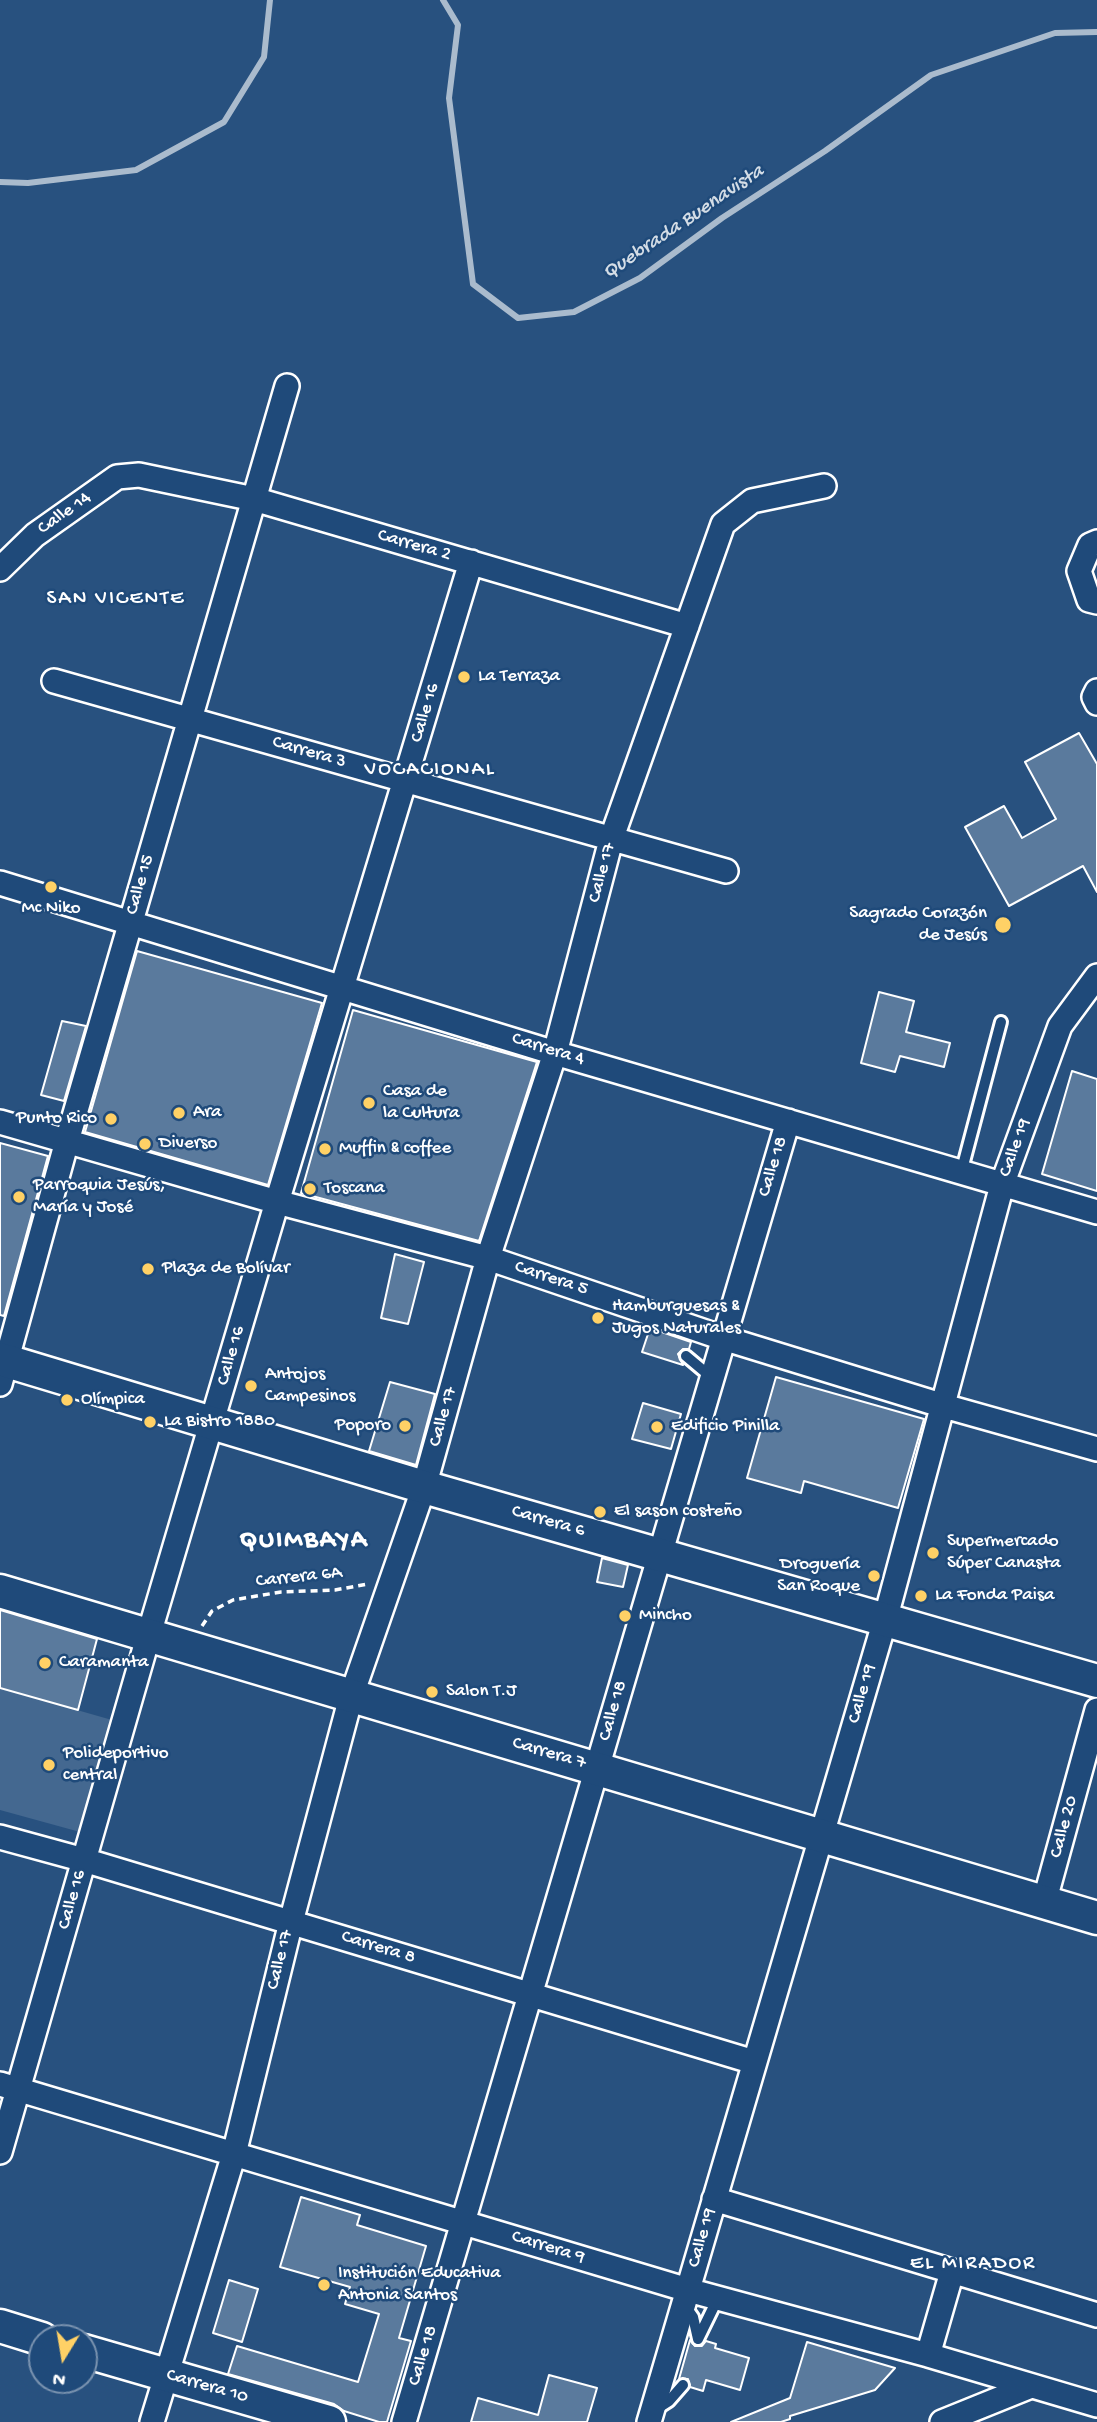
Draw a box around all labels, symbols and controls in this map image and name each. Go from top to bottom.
water label: Quebrada Buenavista [599,160,769,286]
street label: Calle 14 [34,487,96,541]
street label: Carrera 2 [375,525,453,567]
district label: SAN VICENTE [48,587,184,613]
place label: La Terraza [478,666,560,688]
marker: La Terraza [456,669,472,685]
street label: Calle 16 [406,681,446,745]
street label: Carrera 3 [269,732,349,774]
district label: VOCACIONAL [366,758,494,784]
street label: Calle 17 [584,841,622,905]
street label: Calle 15 [122,852,160,918]
marker: Mc Niko [43,879,59,895]
place label: Mc Niko [22,898,80,920]
place label: Sagrado Corazón de Jesús [849,903,987,947]
marker: Sagrado Corazón de Jesús [993,915,1013,935]
street label: Carrera 4 [509,1028,587,1072]
place label: Casa de la Cultura [383,1081,460,1125]
marker: Casa de la Cultura [361,1095,377,1111]
place label: Ara [193,1102,221,1124]
marker: Ara [171,1105,187,1121]
place label: Punto Rico [16,1108,97,1130]
marker: Punto Rico [103,1111,119,1127]
street label: Calle 19 [995,1116,1037,1180]
place label: Diverso [159,1133,217,1155]
street label: Calle 18 [754,1134,794,1200]
marker: Diverso [137,1136,153,1152]
place label: Muffin & coffee [339,1138,451,1160]
marker: Muffin & coffee [317,1141,333,1157]
place label: Parroquia Jesús, María y José [33,1175,166,1219]
place label: Toscana [324,1178,385,1200]
marker: Toscana [302,1181,318,1197]
marker: Parroquia Jesús, María y José [11,1189,27,1205]
street label: Carrera 5 [511,1256,591,1302]
place label: Plaza de Bolívar [162,1258,290,1280]
marker: Plaza de Bolívar [140,1261,156,1277]
place label: Hamburguesas & Jugos Naturales [612,1296,741,1340]
marker: Hamburguesas & Jugos Naturales [590,1310,606,1326]
street label: Calle 16 [213,1324,251,1388]
place label: Antojos Campesinos [265,1364,355,1408]
marker: Antojos Campesinos [243,1378,259,1394]
street label: Calle 17 [425,1385,463,1449]
place label: Olímpica [81,1389,145,1411]
marker: Olímpica [59,1392,75,1408]
place label: La Bistro 1880 [164,1411,275,1433]
marker: La Bistro 1880 [142,1414,158,1430]
place label: Poporo [335,1415,391,1437]
place label: Edificio Pinilla [671,1416,780,1438]
marker: Poporo [397,1418,413,1434]
marker: Edificio Pinilla [649,1419,665,1435]
street label: Carrera 6 [509,1501,587,1543]
place label: El sason costeño [614,1501,742,1523]
marker: El sason costeño [592,1504,608,1520]
district label: QUIMBAYA [241,1526,367,1558]
place label: Supermercado Súper Canasta [947,1531,1061,1575]
marker: Supermercado Súper Canasta [925,1545,941,1561]
place label: Droguería San Roque [777,1554,860,1598]
street label: Carrera 6A [255,1562,343,1594]
marker: Droguería San Roque [866,1568,882,1584]
place label: La Fonda Paisa [935,1585,1055,1607]
marker: La Fonda Paisa [913,1588,929,1604]
place label: Mincho [639,1605,692,1627]
marker: Mincho [617,1608,633,1624]
place label: Caramanta [59,1652,148,1674]
marker: Caramanta [37,1655,53,1671]
street label: Calle 19 [844,1662,882,1726]
street label: Calle 18 [595,1678,633,1744]
place label: Salon T.J [446,1681,516,1703]
marker: Salon T.J [424,1684,440,1700]
street label: Carrera 7 [509,1733,589,1775]
place label: Polideportivo central [63,1743,169,1787]
marker: Polideportivo central [41,1757,57,1773]
street label: Calle 20 [1046,1793,1084,1861]
street label: Calle 16 [54,1868,92,1932]
street label: Carrera 8 [338,1926,418,1970]
street label: Calle 17 [263,1928,299,1992]
street label: Calle 19 [684,2206,722,2270]
street label: Carrera 9 [509,2226,587,2270]
district label: EL MIRADOR [911,2252,1035,2278]
place label: Institución Educativa Antonia Santos [338,2263,501,2307]
marker: Institución Educativa Antonia Santos [316,2277,332,2293]
street label: Calle 18 [404,2323,444,2389]
north arrow [28,2324,98,2394]
street label: Carrera 10 [163,2364,251,2410]
text: N [51,2366,68,2391]

